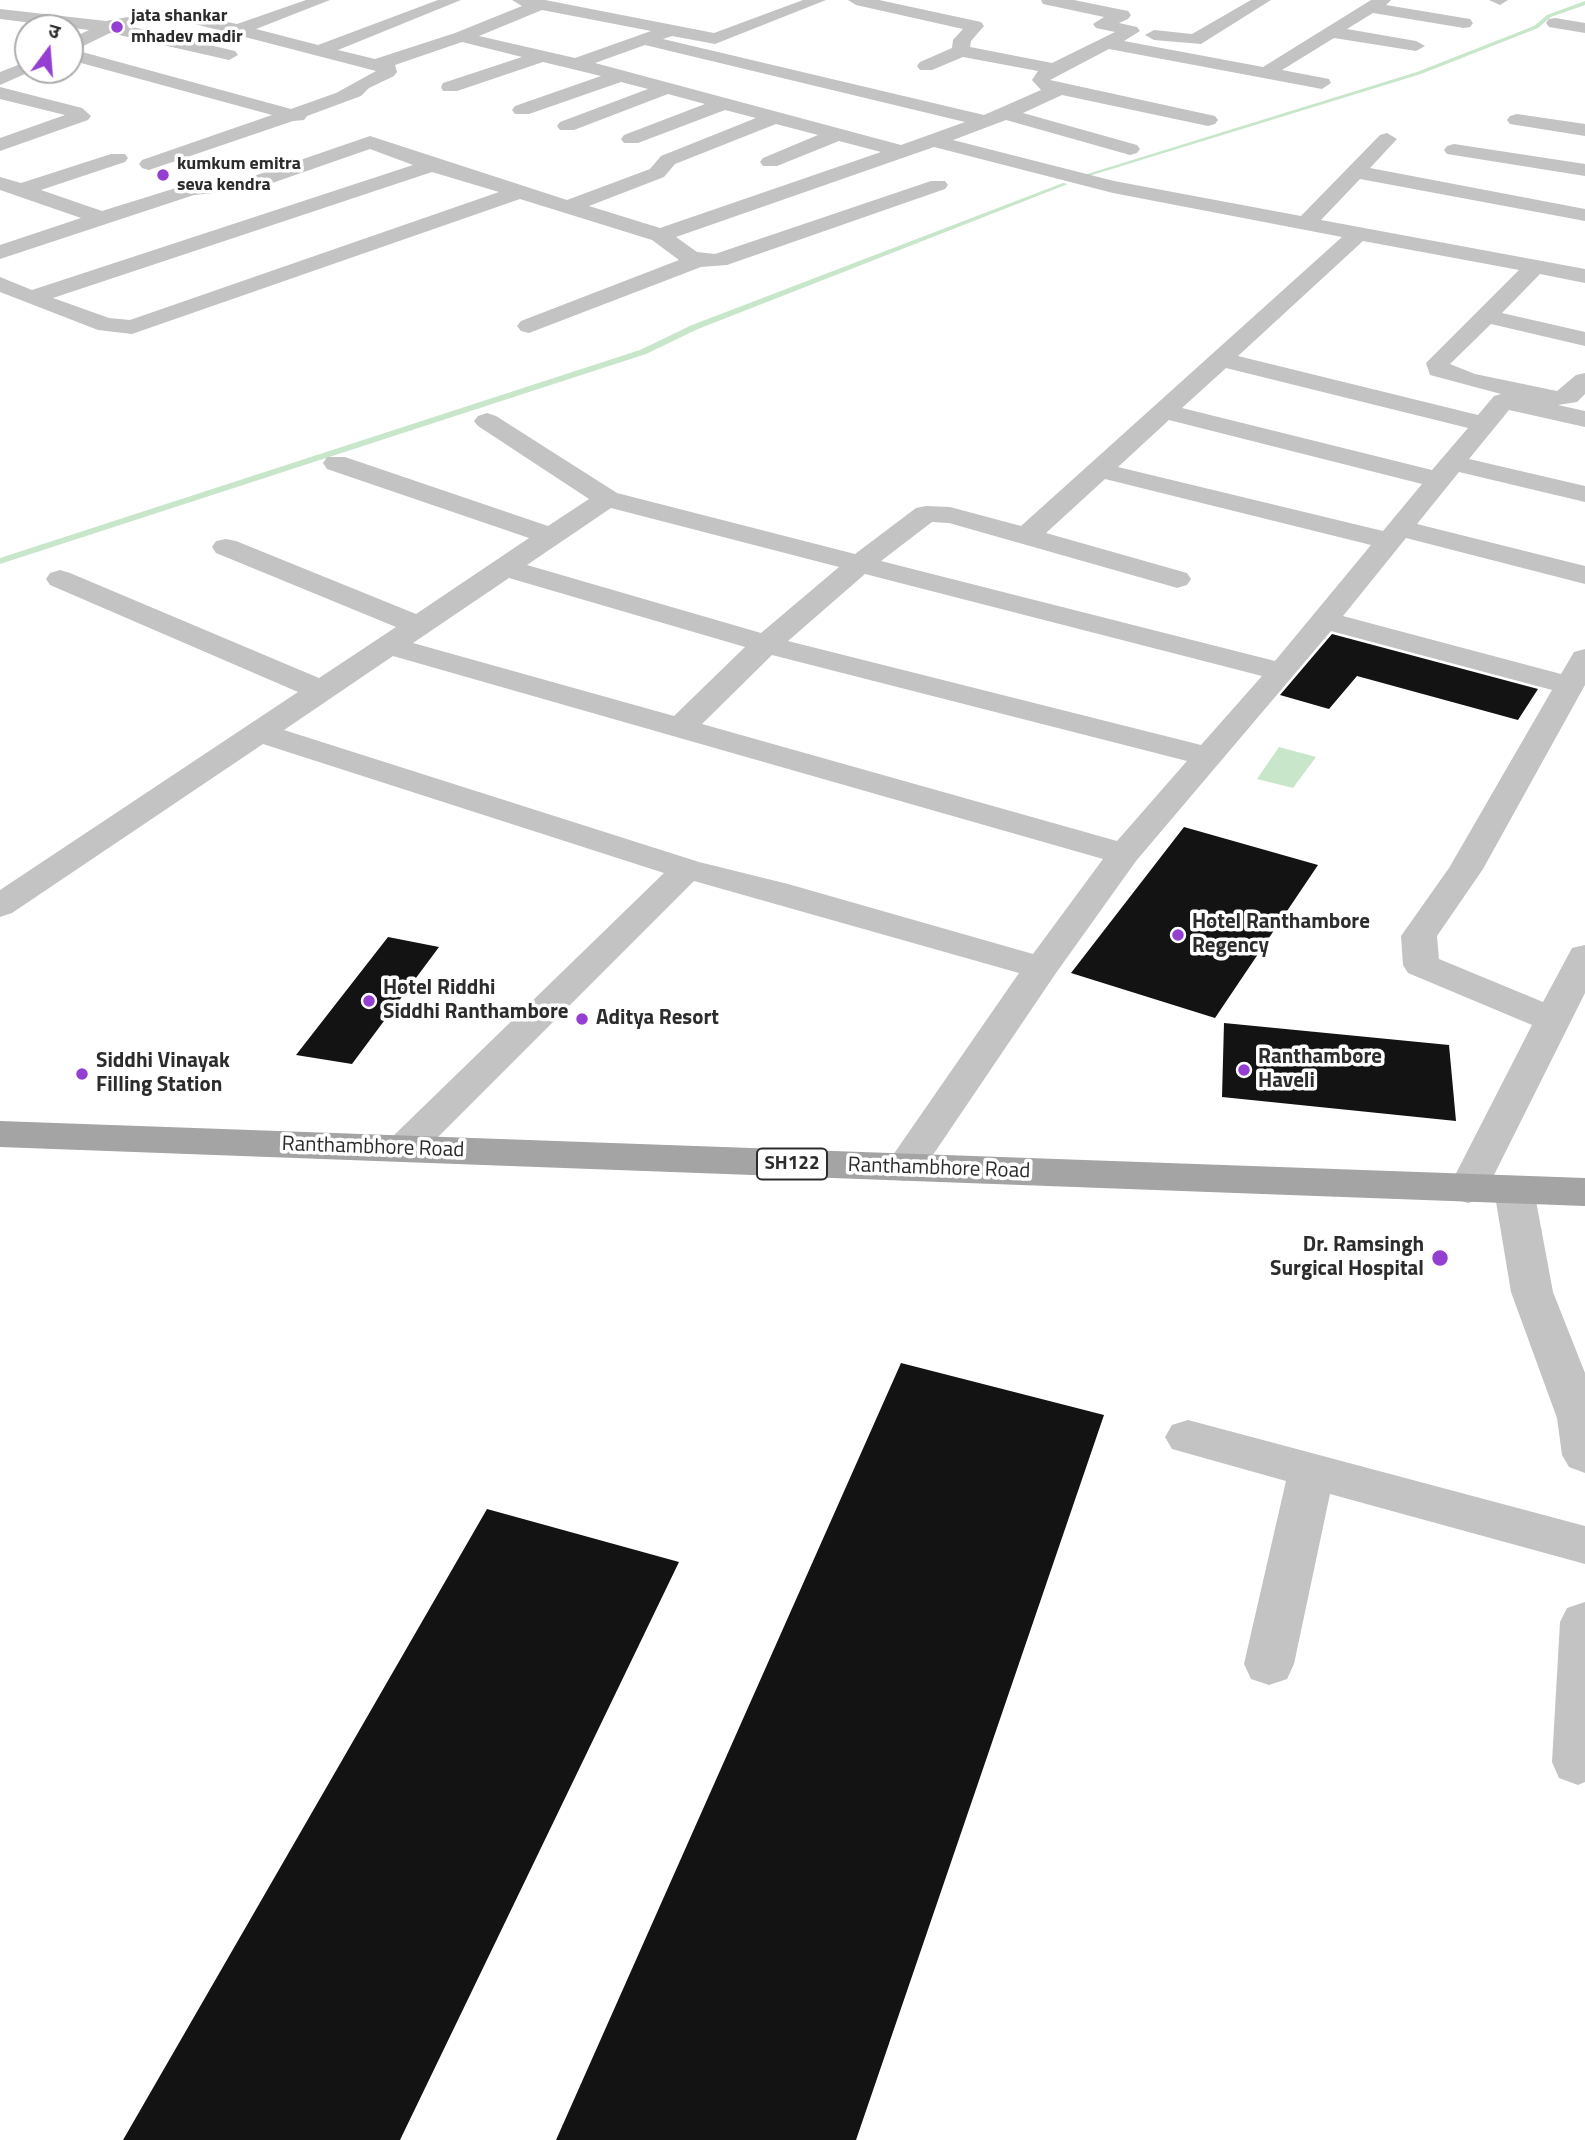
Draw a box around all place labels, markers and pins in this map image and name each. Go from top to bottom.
place label: jata shankar mhadev madir [131,6,243,48]
marker: jata shankar mhadev madir [109,19,125,35]
place label: kumkum emitra seva kendra [177,154,301,196]
marker: kumkum emitra seva kendra [155,167,171,183]
place label: Hotel Ranthambore Regency [1192,910,1370,960]
marker: Hotel Ranthambore Regency [1170,927,1186,943]
place label: Hotel Riddhi Siddhi Ranthambore [383,976,569,1026]
marker: Hotel Riddhi Siddhi Ranthambore [361,993,377,1009]
place label: Aditya Resort [596,1006,719,1032]
marker: Aditya Resort [574,1011,590,1027]
place label: Ranthambore Haveli [1258,1045,1382,1095]
place label: Siddhi Vinayak Filling Station [96,1049,230,1099]
marker: Ranthambore Haveli [1236,1062,1252,1078]
marker: Siddhi Vinayak Filling Station [74,1066,90,1082]
place label: Dr. Ramsingh Surgical Hospital [1270,1233,1424,1283]
marker: Dr. Ramsingh Surgical Hospital [1430,1248,1450,1268]

